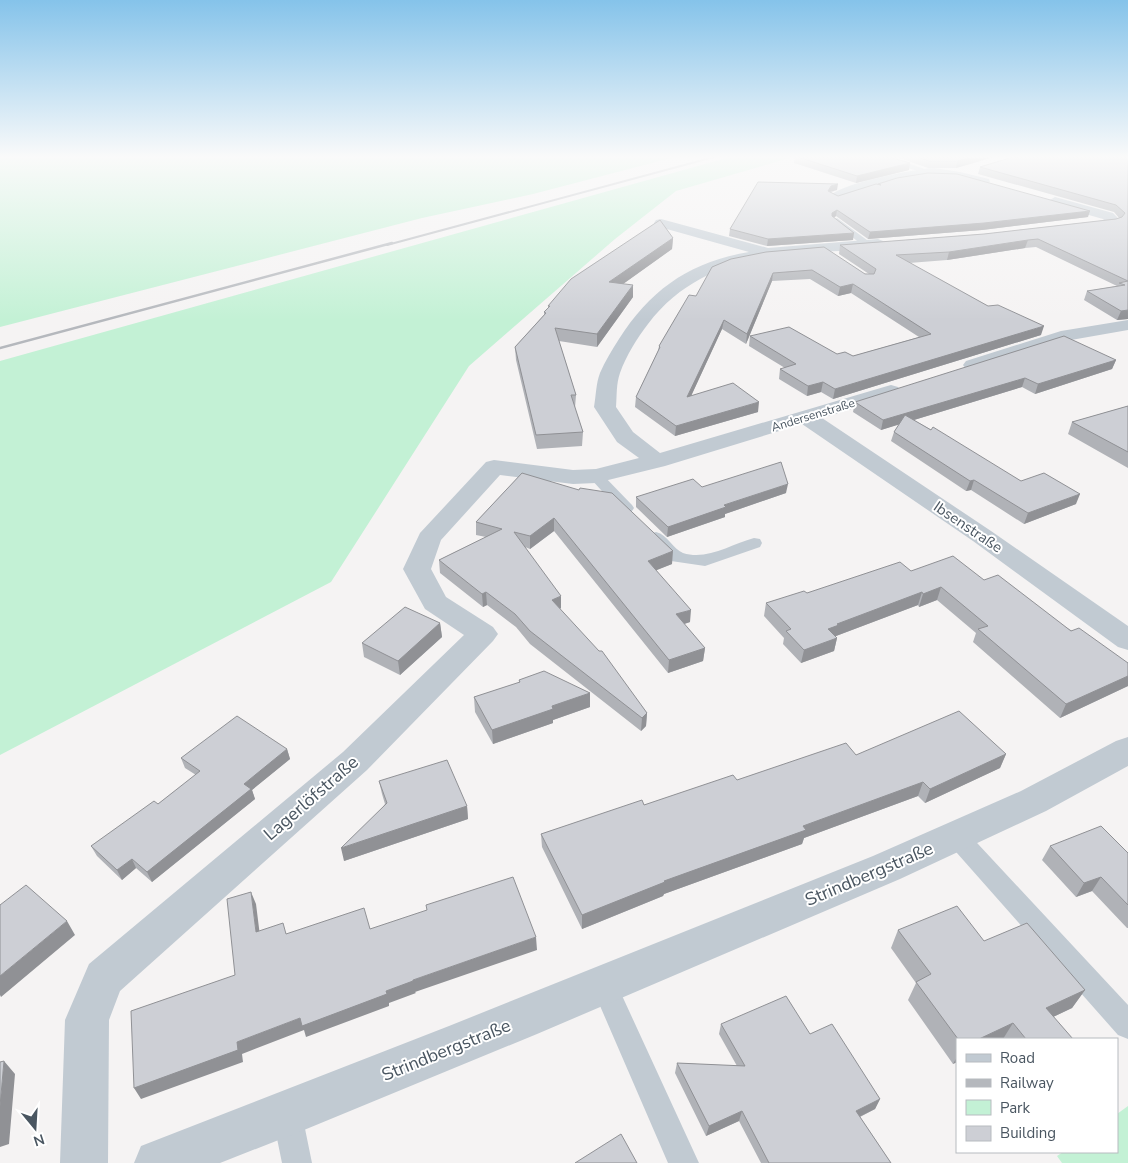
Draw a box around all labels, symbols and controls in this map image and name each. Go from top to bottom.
street label: Andersenstraße [769,395,857,435]
street label: Ibsenstraße [930,497,1006,557]
street label: Lagerlöfstraße [258,750,364,846]
street label: Strindbergstraße [801,836,937,912]
street label: Strindbergstraße [378,1013,514,1087]
legend [956,1038,1118,1153]
text: Road [1000,1048,1035,1068]
text: Railway [1000,1073,1054,1093]
text: Park [1000,1098,1030,1118]
north arrow [10,1103,60,1153]
text: Building [1000,1123,1056,1143]
text: N [31,1129,47,1151]

